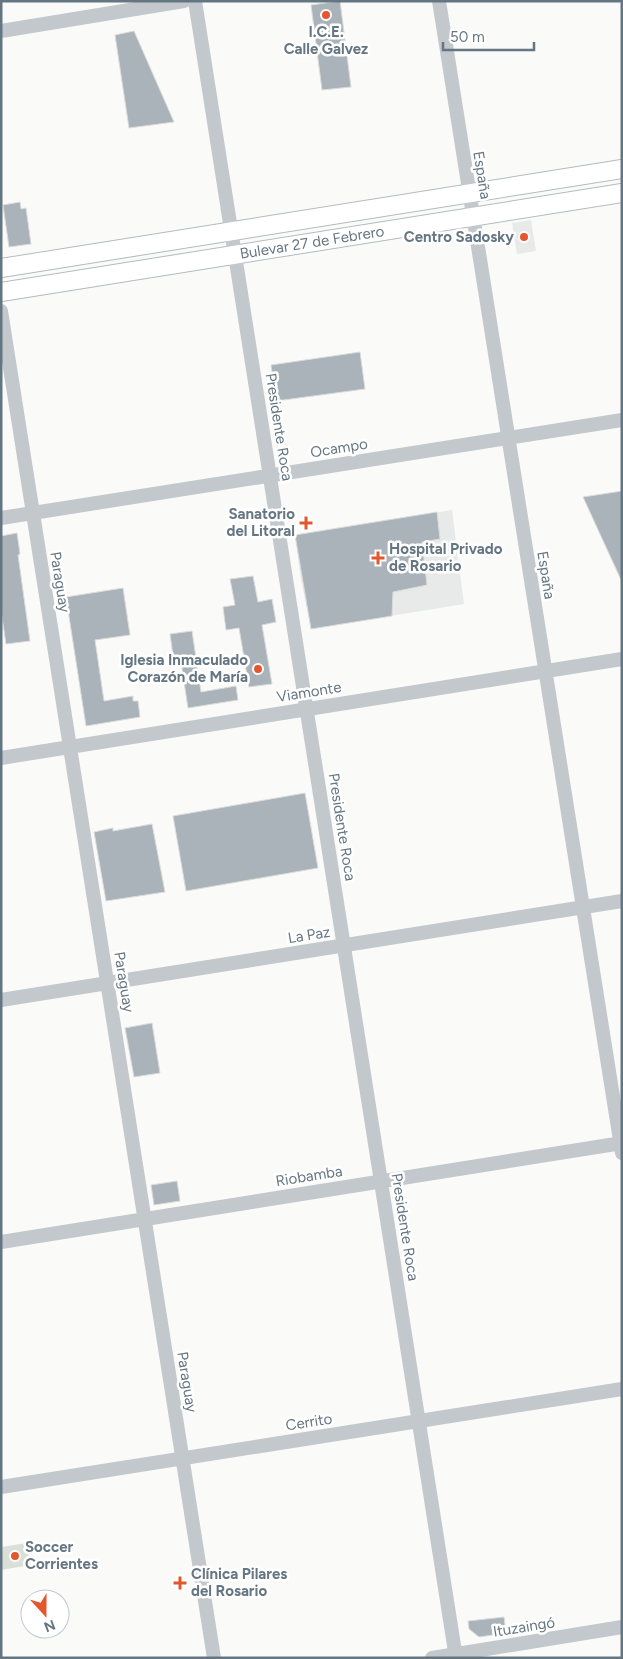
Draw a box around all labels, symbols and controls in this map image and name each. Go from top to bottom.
marker: I.C.E. Calle Galvez [320,9,332,21]
scale bar [443,20,534,52]
place label: I.C.E. Calle Galvez [284,23,368,58]
text: 50 m [450,28,485,46]
street label: España [469,150,495,200]
street label: Bulevar 27 de Febrero [239,222,386,263]
place label: Centro Sadosky [404,228,514,246]
marker: Centro Sadosky [518,231,530,243]
street label: Presidente Roca [262,372,296,482]
street label: Ocampo [309,435,369,461]
place label: Sanatorio del Litoral [227,505,295,540]
marker: Sanatorio del Litoral [299,516,313,530]
place label: Hospital Privado de Rosario [389,540,503,575]
street label: Paraguay [46,550,74,614]
street label: España [533,550,559,600]
marker: Hospital Privado de Rosario [371,551,385,565]
place label: Iglesia Inmaculado Corazón de María [120,651,248,686]
marker: Iglesia Inmaculado Corazón de María [252,663,264,675]
street label: Viamonte [275,678,343,706]
street label: Presidente Roca [325,772,359,882]
street label: La Paz [286,923,332,947]
street label: Paraguay [110,950,138,1014]
street label: Riobamba [274,1162,344,1190]
street label: Presidente Roca [388,1172,422,1282]
street label: Paraguay [173,1350,201,1414]
street label: Cerrito [284,1409,334,1435]
place label: Soccer Corrientes [25,1538,98,1573]
marker: Soccer Corrientes [9,1550,21,1562]
place label: Clínica Pilares del Rosario [191,1565,287,1600]
marker: Clínica Pilares del Rosario [173,1576,187,1590]
north arrow [20,1589,70,1639]
street label: Ituzaingó [492,1613,557,1641]
text: N [41,1616,58,1636]

